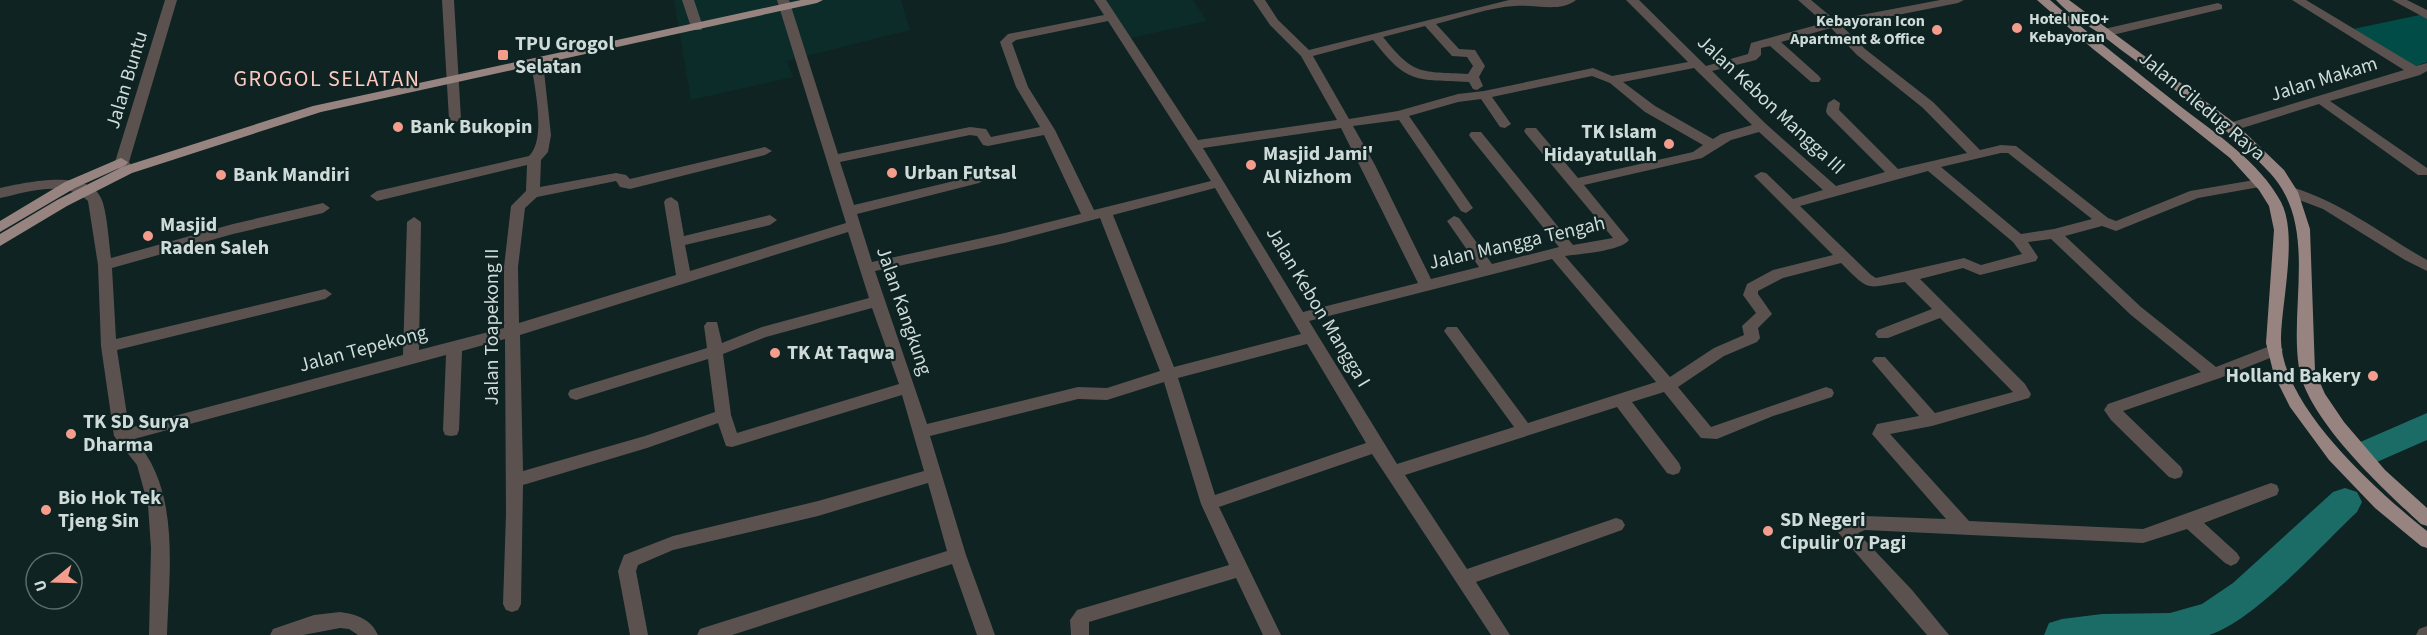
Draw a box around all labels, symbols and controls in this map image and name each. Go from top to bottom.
place label: Hotel NEO+ Kebayoran [2029,8,2109,48]
place label: Kebayoran Icon Apartment & Office [1789,10,1925,50]
marker: Hotel NEO+ Kebayoran [2010,21,2024,35]
marker: Kebayoran Icon Apartment & Office [1930,23,1944,37]
street label: Jalan Buntu [99,28,155,132]
street label: Jalan Kebon Mangga III [1691,29,1851,181]
place label: TPU Grogol Selatan [515,30,614,81]
street label: Jalan Ciledug Raya [2133,45,2271,167]
marker: TPU Grogol Selatan [496,48,510,62]
street label: Jalan Makam [2267,49,2381,109]
district label: GROGOL SELATAN [234,63,420,95]
place label: Bank Bukopin [410,113,532,141]
place label: TK Islam Hidayatullah [1543,118,1657,169]
marker: Bank Bukopin [391,120,405,134]
marker: TK Islam Hidayatullah [1662,137,1676,151]
place label: Masjid Jami' Al Nizhom [1262,140,1374,191]
marker: Masjid Jami' Al Nizhom [1244,158,1258,172]
place label: Urban Futsal [904,159,1017,187]
place label: Bank Mandiri [233,161,350,189]
marker: Urban Futsal [885,166,899,180]
marker: Bank Mandiri [214,168,228,182]
street label: Jalan Mangga Tengah [1426,209,1608,277]
place label: Masjid Raden Saleh [160,211,269,262]
street label: Jalan Kebon Mangga I [1259,221,1377,393]
marker: Masjid Raden Saleh [141,229,155,243]
street label: Jalan Kangkung [869,243,939,379]
street label: Jalan Toapekong II [478,249,506,405]
street label: Jalan Tepekong [296,318,430,380]
place label: TK At Taqwa [787,339,895,367]
marker: TK At Taqwa [768,346,782,360]
place label: Holland Bakery [2226,362,2362,390]
marker: Holland Bakery [2366,369,2380,383]
place label: TK SD Surya Dharma [83,408,189,459]
marker: TK SD Surya Dharma [64,427,78,441]
place label: Bio Hok Tek Tjeng Sin [58,484,161,535]
marker: Bio Hok Tek Tjeng Sin [39,503,53,517]
place label: SD Negeri Cipulir 07 Pagi [1780,506,1906,557]
marker: SD Negeri Cipulir 07 Pagi [1761,524,1775,538]
north arrow [24,551,84,611]
text: U [29,577,53,594]

